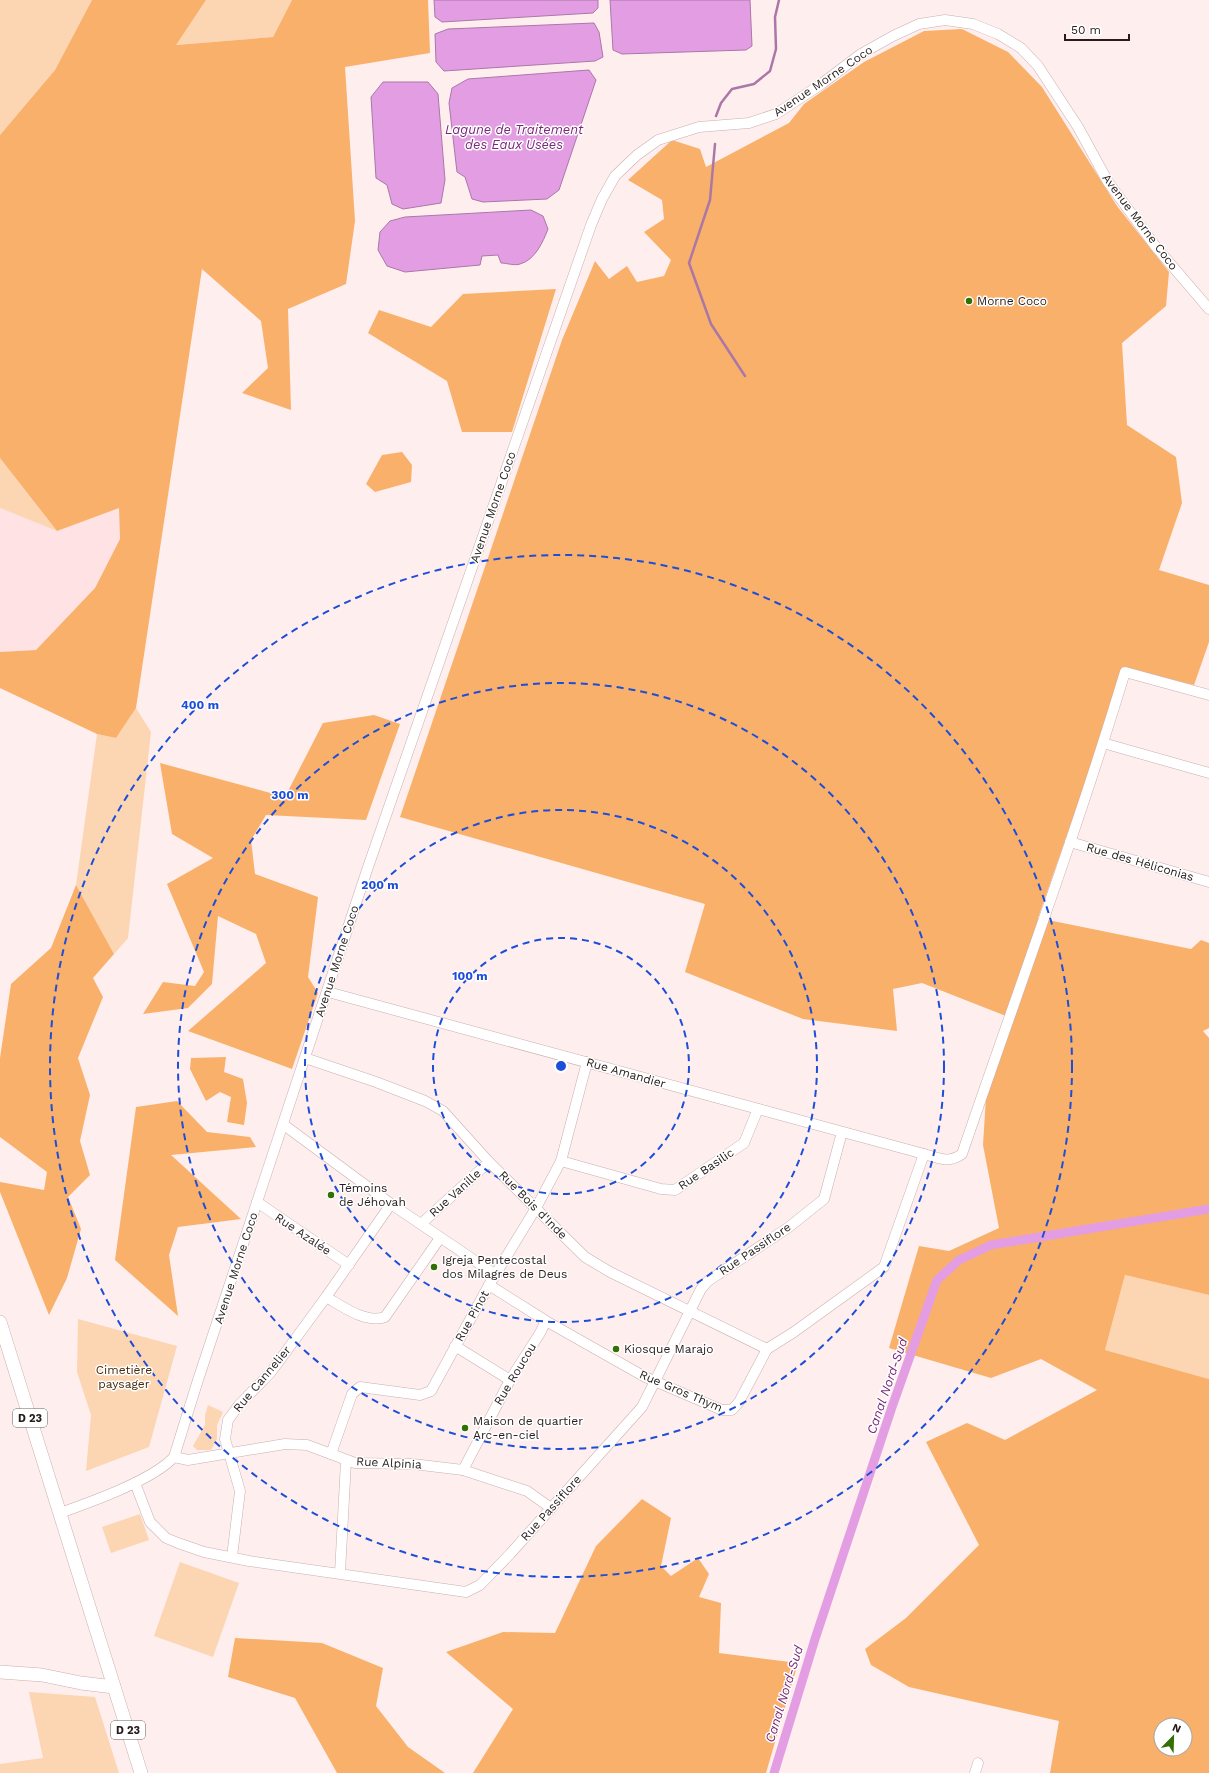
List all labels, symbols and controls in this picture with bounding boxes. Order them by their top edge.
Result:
scale bar [1065,16,1129,42]
text: 50 m [1071,23,1101,37]
street label: Avenue Morne Coco [771,43,875,119]
water label: Lagune de Traitement des Eaux Usées [445,122,584,152]
street label: Avenue Morne Coco [1099,171,1181,273]
place label: Morne Coco [977,294,1047,308]
marker: Morne Coco [964,296,974,306]
street label: Avenue Morne Coco [467,450,519,564]
text: 400 m [181,698,219,712]
text: 300 m [271,788,309,802]
street label: Rue des Héliconias [1085,840,1195,884]
text: 200 m [361,878,399,892]
street label: Avenue Morne Coco [312,903,362,1019]
text: 100 m [452,969,488,983]
street label: Rue Amandier [585,1055,667,1091]
centre of rings [554,1059,568,1073]
street label: Rue Basilic [676,1145,737,1193]
street label: Rue Vanille [426,1166,484,1220]
street label: Rue Bois d'Inde [496,1168,570,1242]
place label: Témoins de Jéhovah [339,1181,406,1209]
marker: Témoins de Jéhovah [326,1190,336,1200]
street label: Avenue Morne Coco [211,1210,261,1326]
street label: Rue Azalée [272,1210,334,1258]
street label: Rue Passiflore [716,1220,794,1278]
place label: Igreja Pentecostal dos Milagres de Deus [442,1253,567,1281]
marker: Igreja Pentecostal dos Milagres de Deus [429,1262,439,1272]
street label: Rue Pinot [452,1288,492,1344]
water label: Canal Nord-Sud [864,1335,911,1436]
street label: Rue Roucou [491,1340,539,1408]
place label: Kiosque Marajo [624,1342,713,1356]
street label: Rue Cannelier [230,1343,294,1415]
marker: Kiosque Marajo [611,1344,621,1354]
park label: Cimetière paysager [96,1363,152,1391]
street label: Rue Gros Thym [637,1367,725,1415]
road number: D 23 [13,1409,47,1427]
place label: Maison de quartier Arc-en-ciel [473,1414,583,1442]
marker: Maison de quartier Arc-en-ciel [460,1423,470,1433]
street label: Rue Alpinia [356,1454,422,1472]
street label: Rue Passiflore [518,1472,584,1544]
water label: Canal Nord-Sud [762,1643,806,1744]
north arrow [1153,1717,1193,1757]
road number: D 23 [111,1721,145,1739]
text: N [1170,1721,1183,1736]

